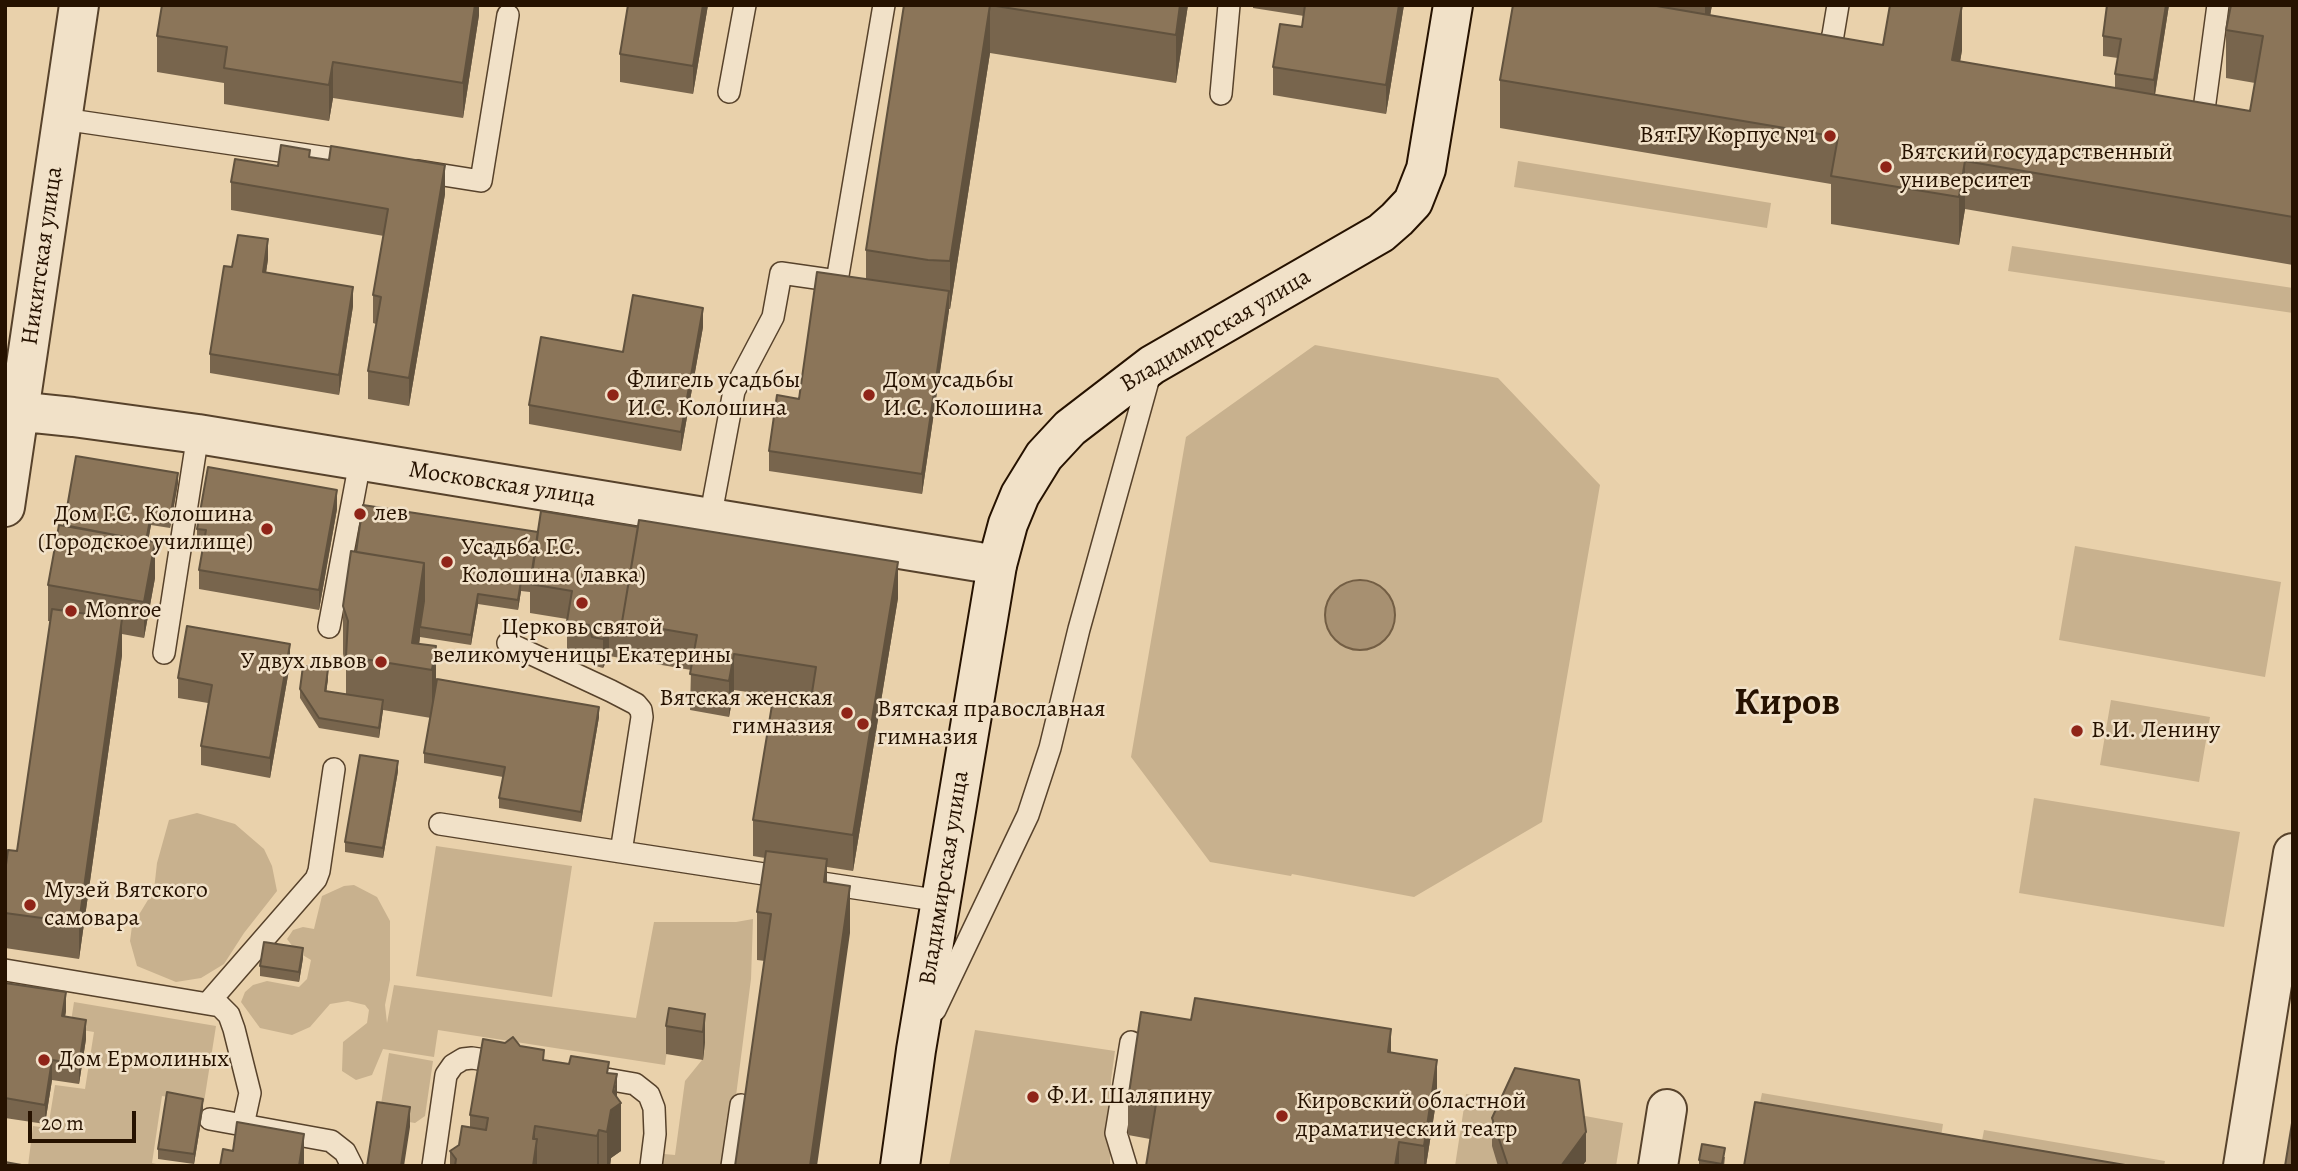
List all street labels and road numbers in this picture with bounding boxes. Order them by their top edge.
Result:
street label: Никитская улица [16,165,70,347]
street label: Владимирская улица [1116,263,1316,399]
street label: Московская улица [406,456,598,514]
street label: Владимирская улица [914,769,976,987]

